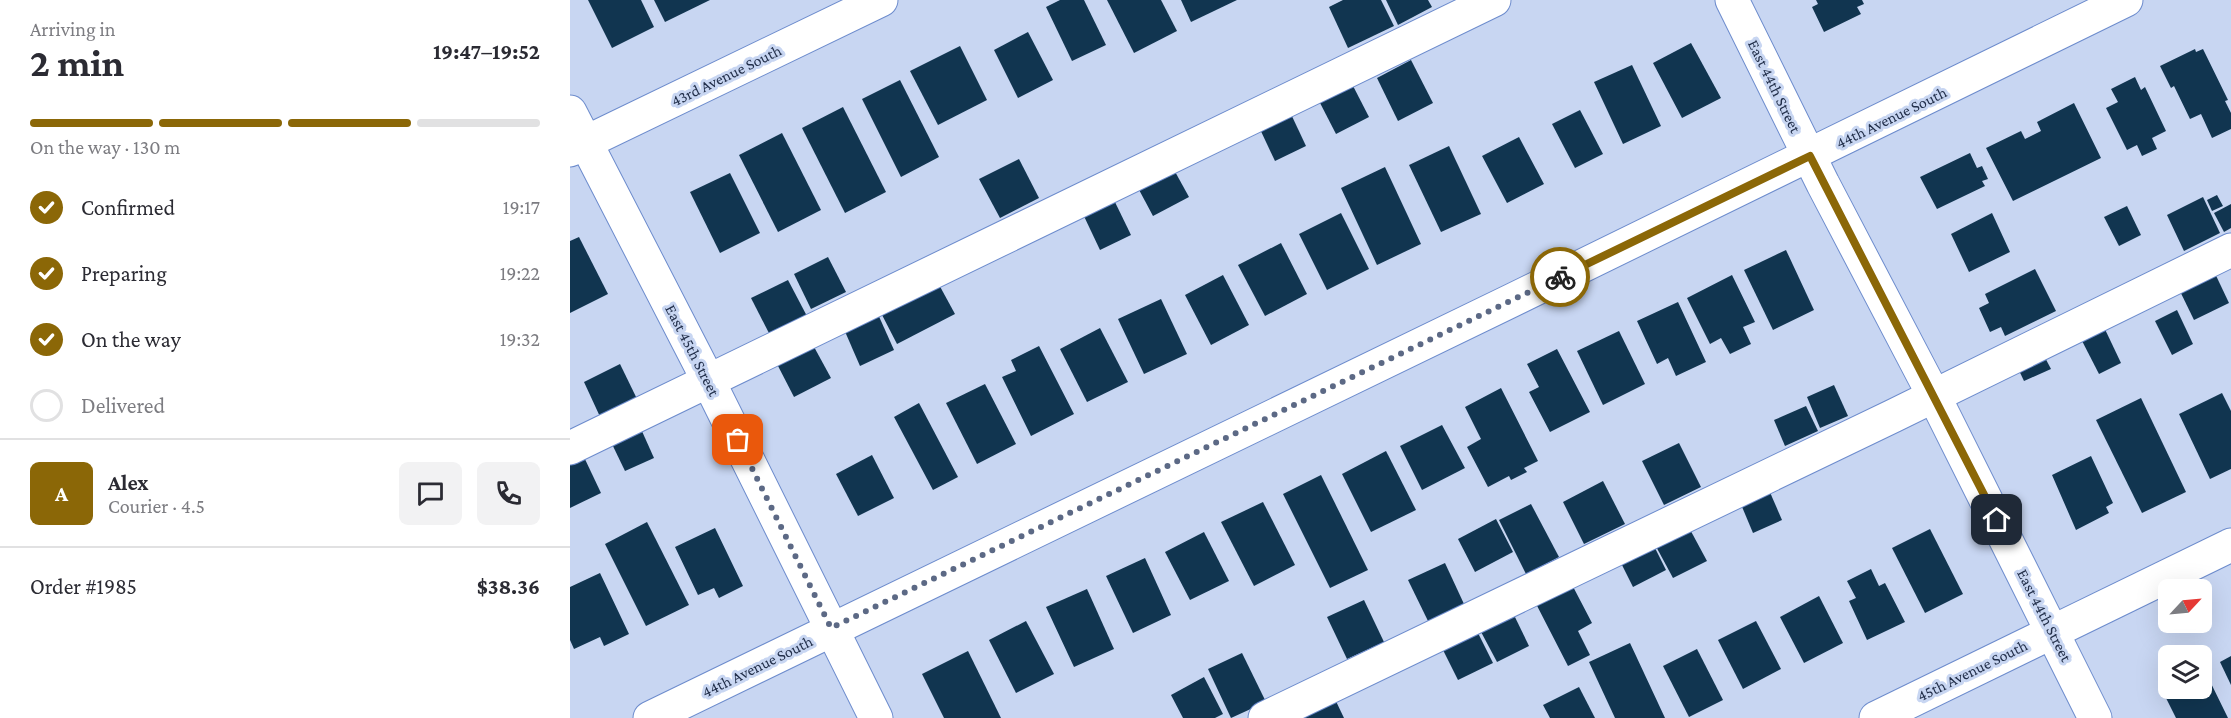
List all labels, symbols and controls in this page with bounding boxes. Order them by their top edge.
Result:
text: Arriving in [30,18,115,40]
street label: East 44th Street [1745,37,1805,136]
text: 19:47–19:52 [433,39,540,64]
text: 2 min [30,41,124,84]
street label: 43rd Avenue South [668,41,784,109]
street label: 44th Avenue South [1833,83,1950,152]
text: On the way · 130 m [30,136,180,158]
icon: check [30,191,63,224]
text: Confirmed [81,195,175,220]
text: 19:17 [503,196,540,218]
courier [1530,247,1590,307]
icon: check [30,257,63,290]
text: Preparing [81,261,167,286]
icon: bike [1544,261,1577,294]
text: 19:22 [500,262,540,284]
street label: East 45th Street [662,302,723,400]
icon: check [30,323,63,356]
text: On the way [81,327,181,352]
text: 19:32 [500,328,540,350]
text: Delivered [81,393,165,418]
pin [712,414,763,465]
icon: bag [721,423,754,456]
button: chat [399,462,462,525]
button: phone [477,462,540,525]
text: Alex [108,470,149,495]
text: A [55,481,68,506]
pin [1971,494,2022,545]
text: Courier · 4.5 [108,495,205,517]
icon: home [1980,503,2013,536]
street label: East 44th Street [2014,566,2075,665]
text: Order #1985 [30,574,137,599]
text: $38.36 [477,574,540,599]
north arrow [2158,579,2212,633]
map controls [2158,579,2212,699]
street label: 44th Avenue South [699,632,816,701]
street label: 45th Avenue South [1914,636,2030,704]
button: layers [2158,645,2212,699]

